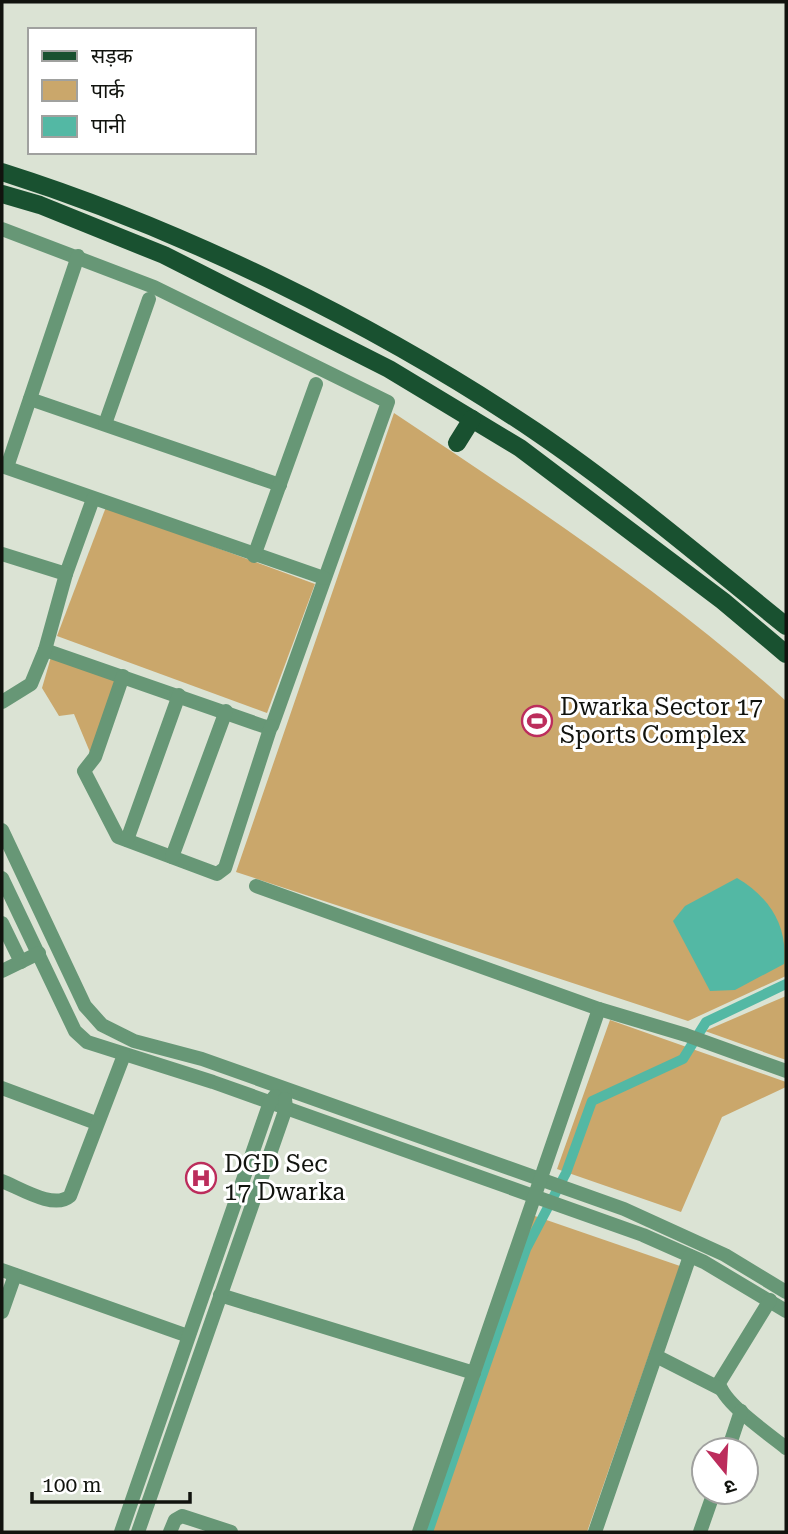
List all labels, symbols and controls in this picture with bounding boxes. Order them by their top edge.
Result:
legend [28,28,256,154]
text: सड़क [91,44,133,68]
text: पार्क [91,79,125,103]
text: पानी [91,114,126,138]
place label: Dwarka Sector 17 Sports Complex [560,693,763,749]
sports icon: Dwarka Sector 17 Sports Complex [520,704,554,738]
place label: DGD Sec 17 Dwarka [224,1150,345,1206]
hospital icon: DGD Sec 17 Dwarka [184,1161,218,1195]
north arrow [690,1436,760,1506]
scale bar [32,1460,189,1504]
text: 100 m [42,1473,102,1497]
text: उ [720,1474,739,1500]

